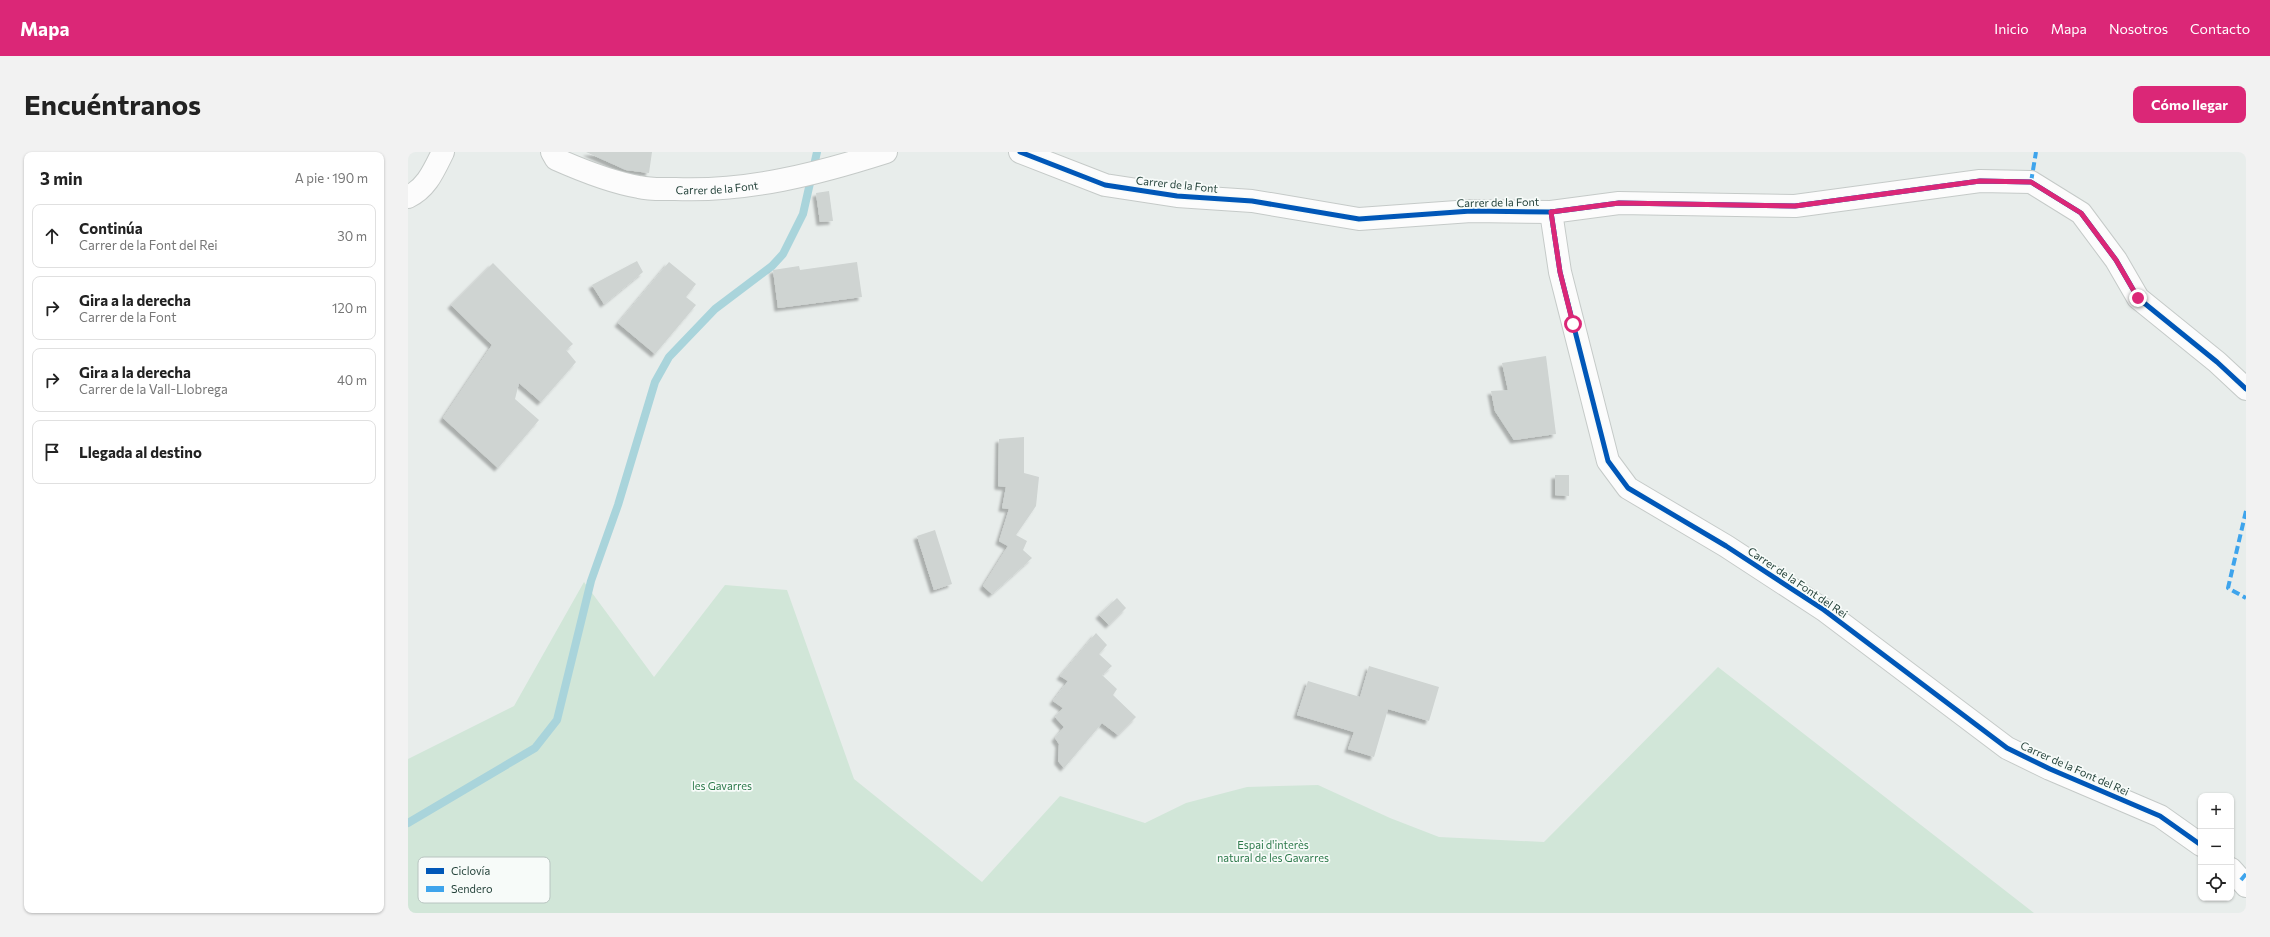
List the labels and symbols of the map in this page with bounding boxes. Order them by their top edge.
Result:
street label: Carrer de la Font [1135,173,1219,195]
street label: Carrer de la Font [675,178,759,196]
street label: Carrer de la Font [1457,195,1540,209]
route end [2129,289,2147,307]
route start [1564,315,1582,333]
street label: Carrer de la Font del Rei [1746,544,1850,620]
street label: Carrer de la Font del Rei [2019,738,2131,798]
park label: les Gavarres [692,779,752,792]
park label: Espai d'interès natural de les Gavarres [1217,838,1329,864]
legend [418,857,550,903]
text: Ciclovía [451,864,490,877]
text: Sendero [451,882,493,895]

